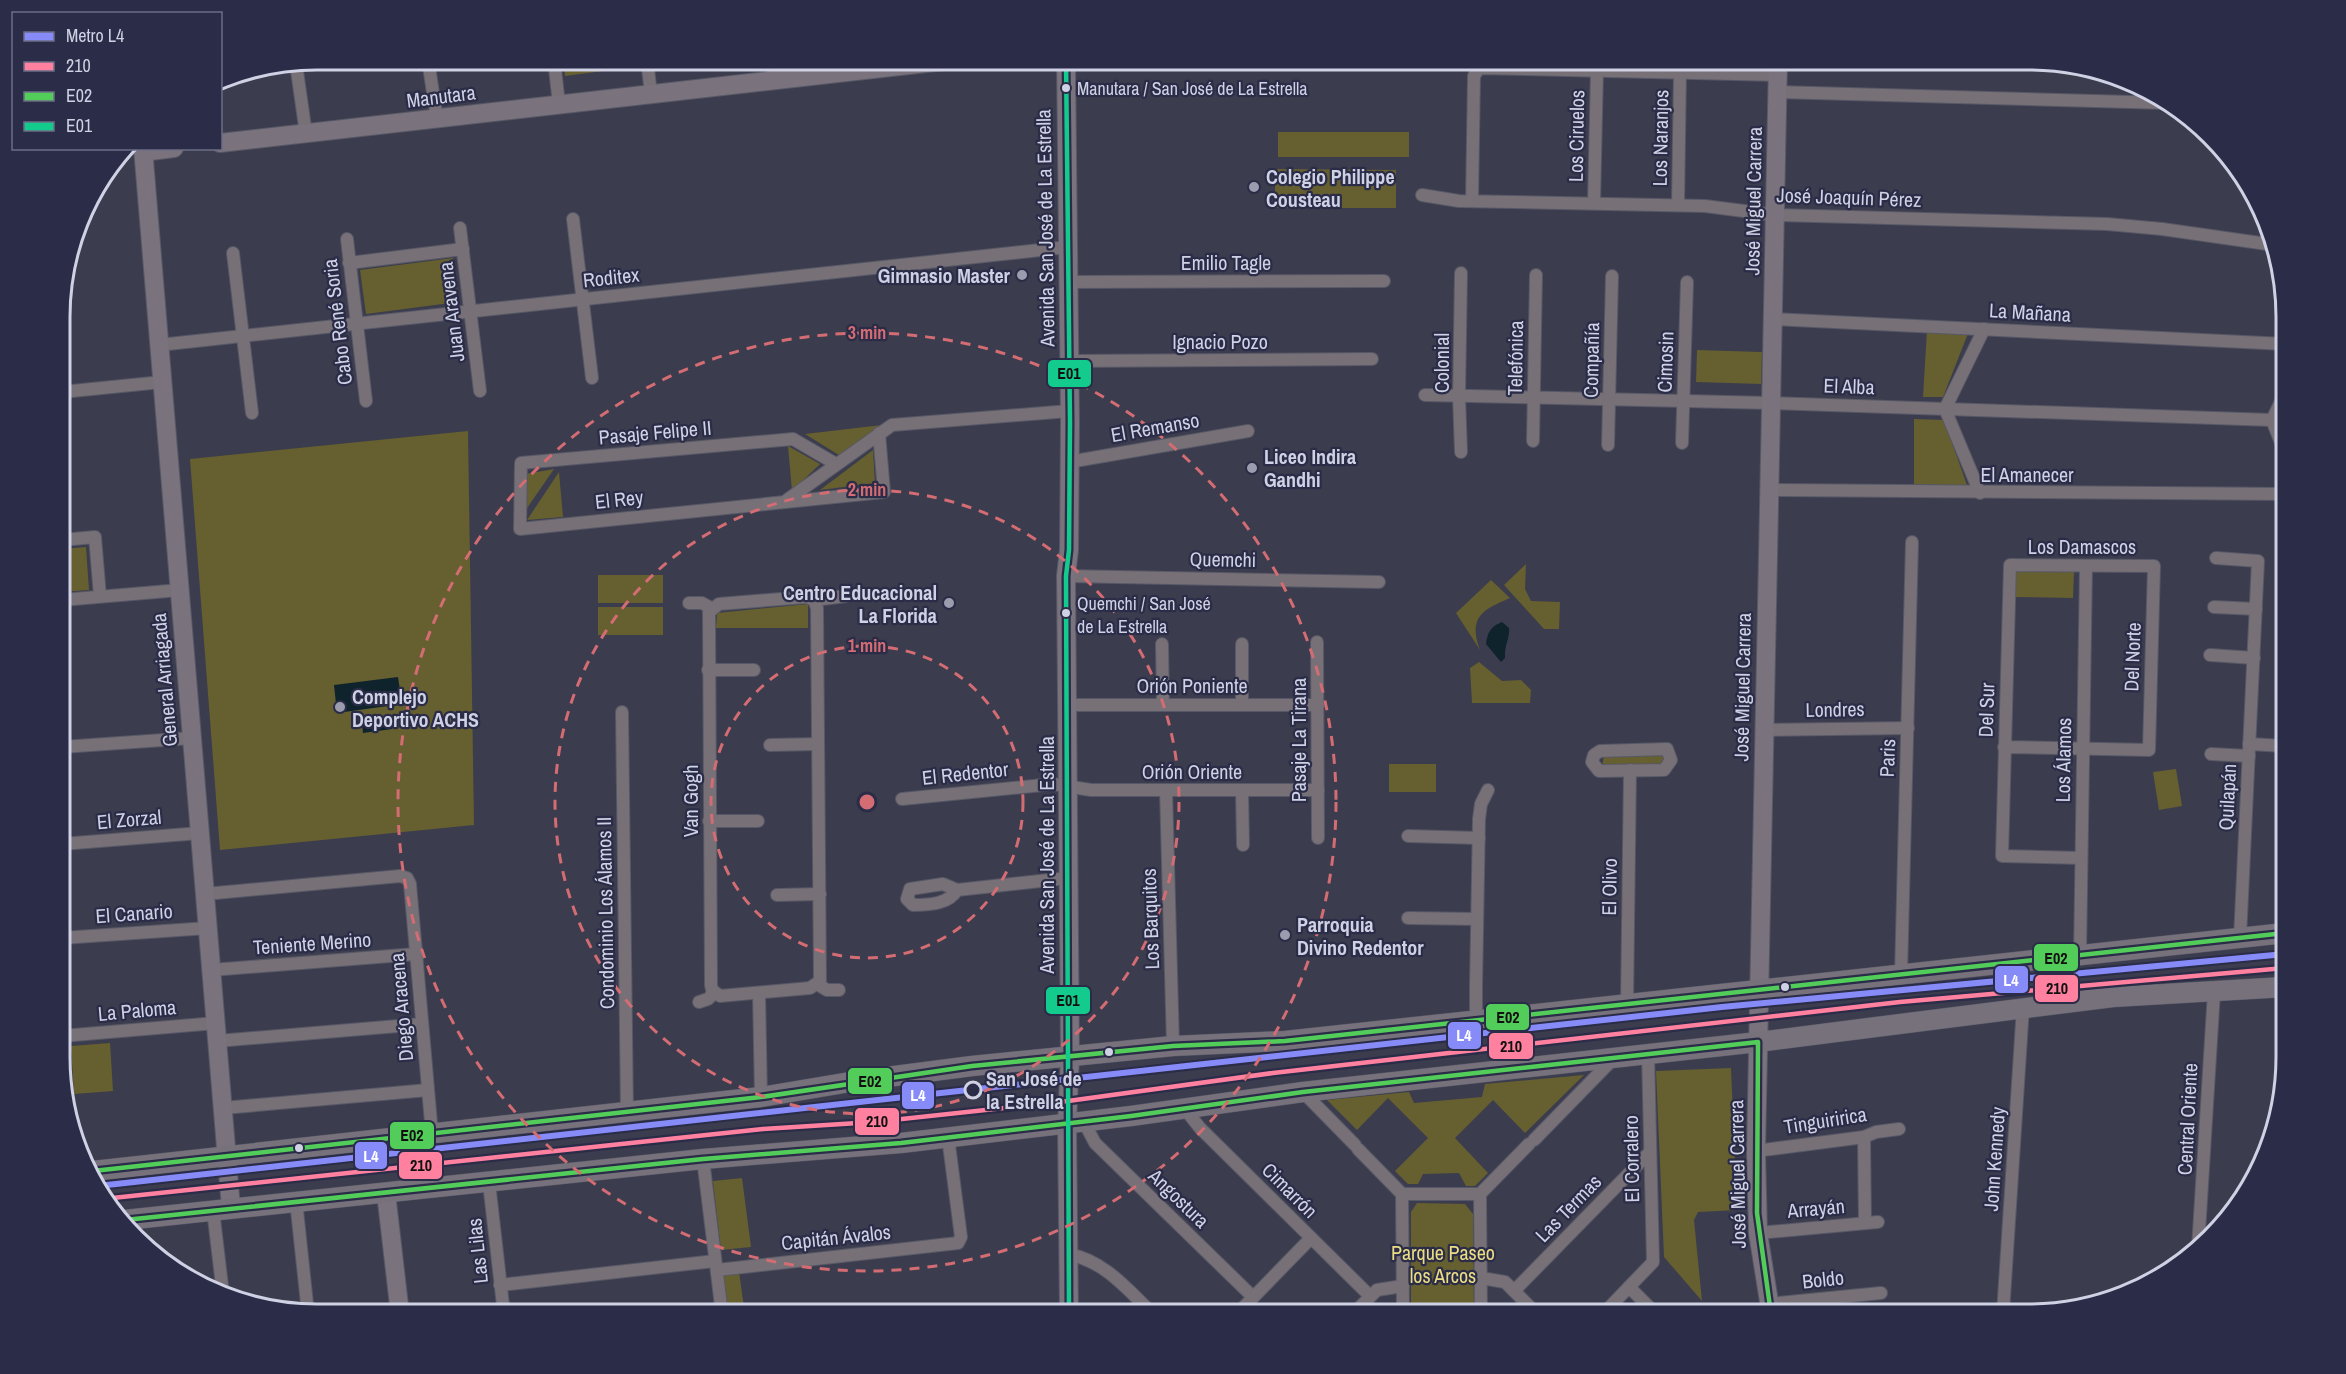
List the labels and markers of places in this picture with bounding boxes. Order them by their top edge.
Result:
place label: Manutara / San José de La Estrella [1077,76,1308,101]
marker: Manutara / San José de La Estrella [1060,82,1072,94]
place label: Colegio Philippe Cousteau [1266,163,1395,213]
marker: Colegio Philippe Cousteau [1247,180,1261,194]
place label: Gimnasio Master [878,262,1011,289]
marker: Gimnasio Master [1015,268,1029,282]
place label: Liceo Indira Gandhi [1264,443,1356,493]
marker: Liceo Indira Gandhi [1245,461,1259,475]
place label: Centro Educacional La Florida [783,579,937,629]
place label: Quemchi / San José de La Estrella [1077,591,1211,639]
marker: Centro Educacional La Florida [942,596,956,610]
marker: Quemchi / San José de La Estrella [1060,607,1072,619]
place label: Complejo Deportivo ACHS [352,683,479,733]
marker: Complejo Deportivo ACHS [333,700,347,714]
centre of rings [857,792,877,812]
place label: Parroquia Divino Redentor [1297,911,1424,961]
marker: Parroquia Divino Redentor [1278,928,1292,942]
unlabelled marker [1779,981,1791,993]
unlabelled marker [1103,1046,1115,1058]
place label: San José de la Estrella [986,1065,1082,1115]
marker: San José de la Estrella [964,1081,982,1099]
unlabelled marker [293,1142,305,1154]

